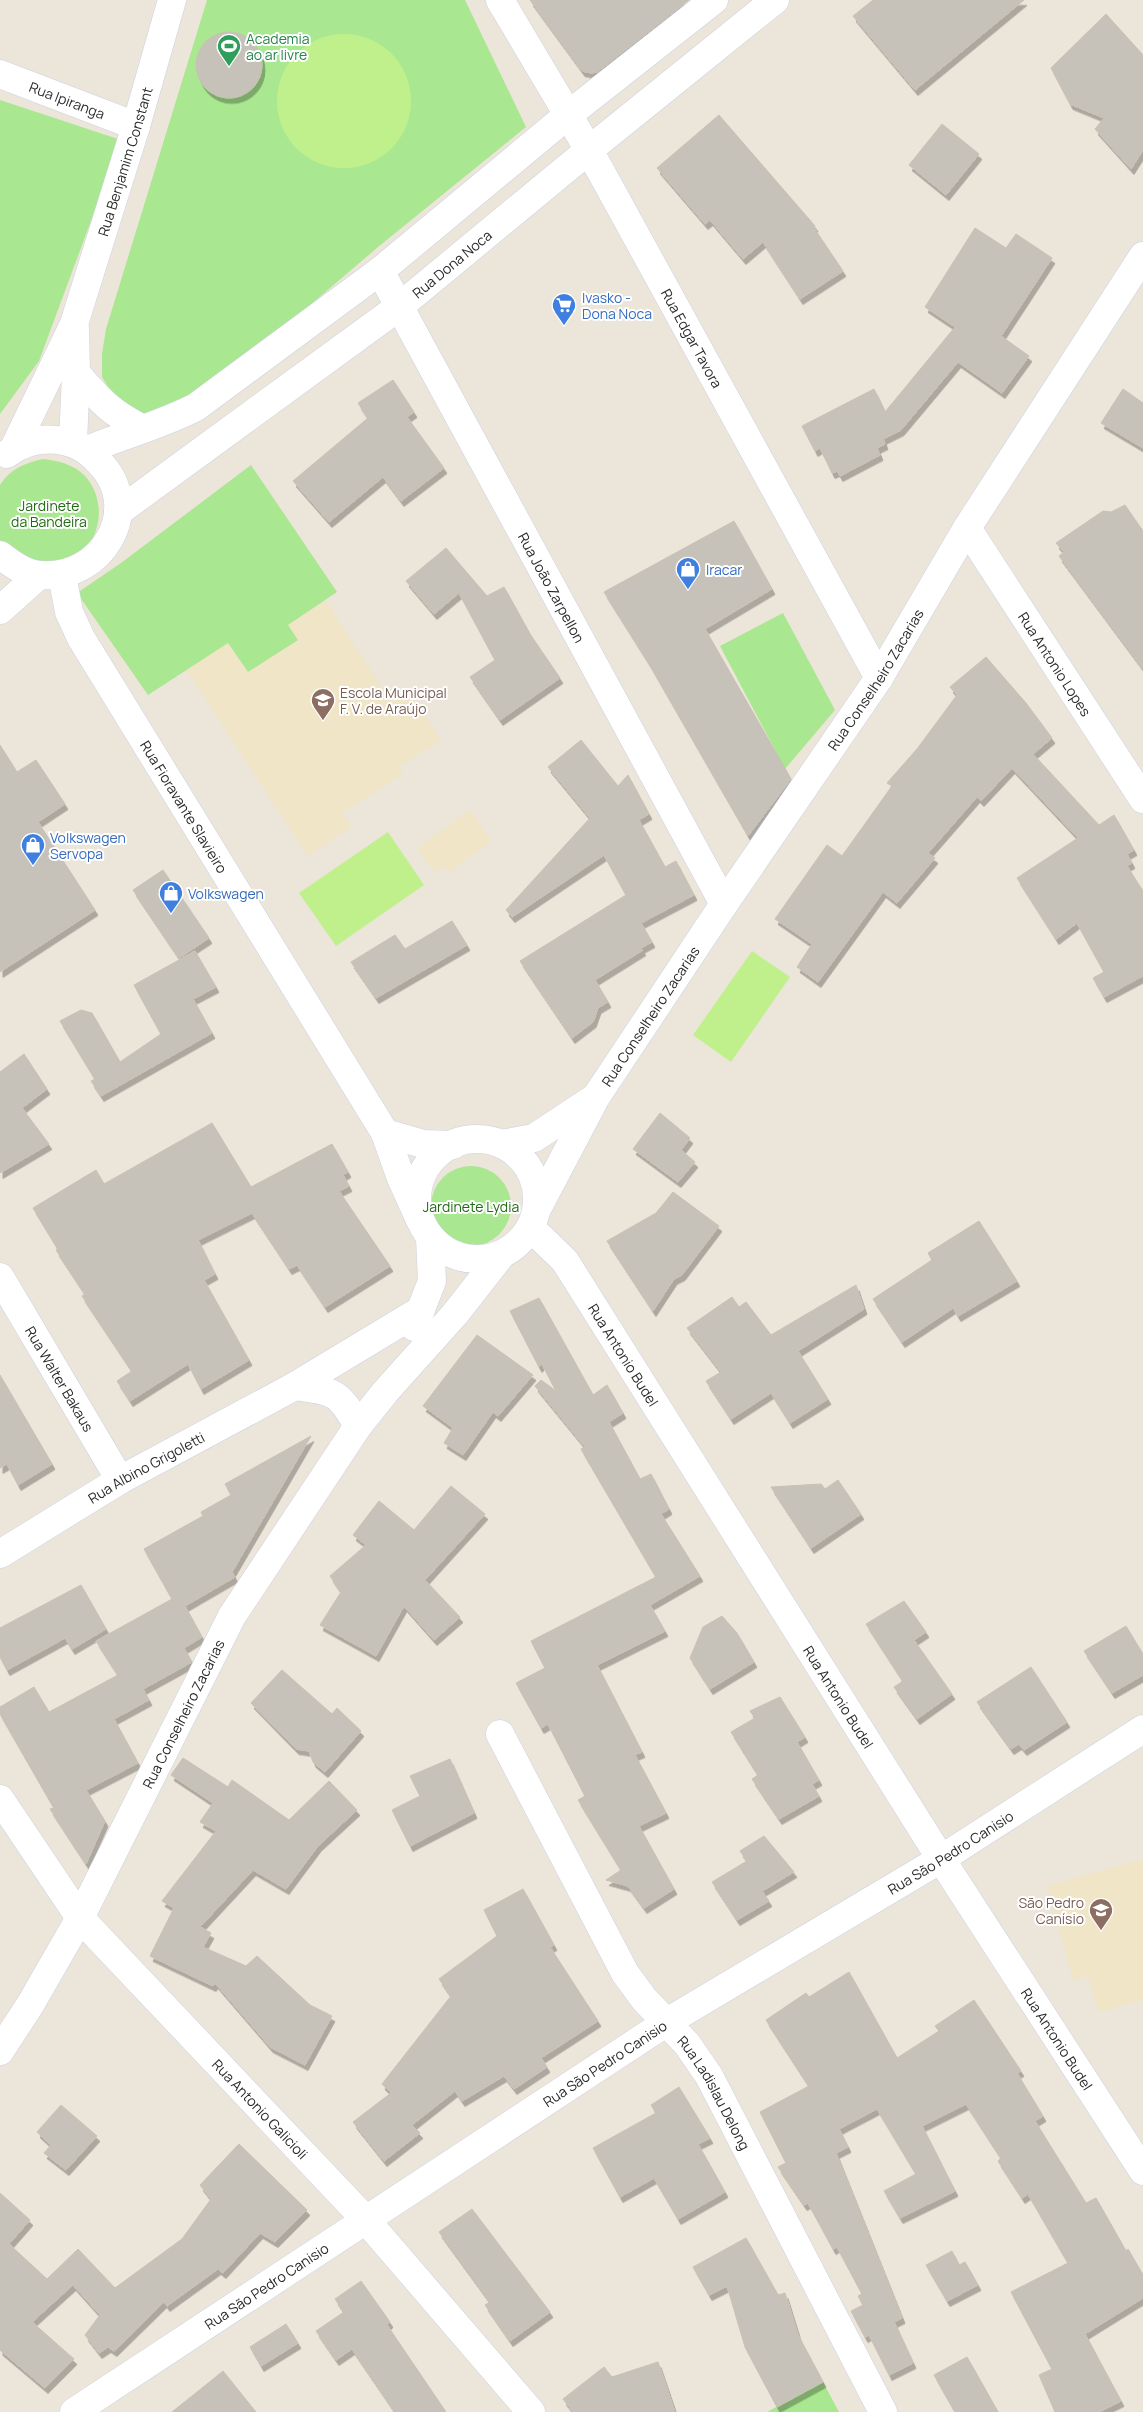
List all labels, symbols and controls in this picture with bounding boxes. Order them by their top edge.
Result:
place label: Academia ao ar livre [246,29,310,64]
sports icon: Academia ao ar livre [216,33,242,67]
street label: Rua Ipiranga [27,77,108,123]
street label: Rua Benjamim Constant [93,84,156,238]
street label: Rua Dona Noca [408,225,495,302]
street label: Rua Edgar Tavora [657,285,727,391]
place label: Ivasko - Dona Noca [582,288,652,323]
supermarket icon: Ivasko - Dona Noca [551,292,577,326]
park label: Jardinete da Bandeira [11,496,87,531]
street label: Rua João Zarpellon [514,529,589,646]
shop icon: Iracar [675,556,701,590]
place label: Iracar [706,560,742,579]
street label: Rua Conselheiro Zacarias [823,605,927,754]
street label: Rua Antonio Lopes [1014,608,1096,720]
place label: Escola Municipal F. V. de Araújo [340,683,447,718]
school or university icon: Escola Municipal F. V. de Araújo [310,687,336,721]
street label: Rua Fioravante Slavieiro [137,737,232,876]
place label: Volkswagen Servopa [50,828,126,863]
shop icon: Volkswagen Servopa [20,832,46,866]
shop icon: Volkswagen [158,880,184,914]
place label: Volkswagen [188,884,264,903]
street label: Rua Conselheiro Zacarias [596,942,703,1090]
park label: Jardinete Lydia [423,1197,519,1216]
street label: Rua Antonio Budel [584,1300,663,1410]
street label: Rua Walter Bakaus [21,1322,99,1435]
street label: Rua Albino Grigoletti [84,1427,208,1507]
street label: Rua Conselheiro Zacarias [137,1636,228,1791]
street label: Rua Antonio Budel [799,1642,878,1752]
street label: Rua São Pedro Canisio [884,1806,1017,1898]
place label: São Pedro Canísio [1018,1893,1084,1928]
school or university icon: São Pedro Canísio [1088,1897,1114,1931]
street label: Rua Antonio Budel [1017,1984,1097,2094]
street label: Rua São Pedro Canisio [539,2015,670,2111]
street label: Rua Ladislau Delong [674,2031,755,2153]
street label: Rua Antonio Galicioli [209,2055,313,2163]
street label: Rua São Pedro Canisio [201,2238,332,2333]

